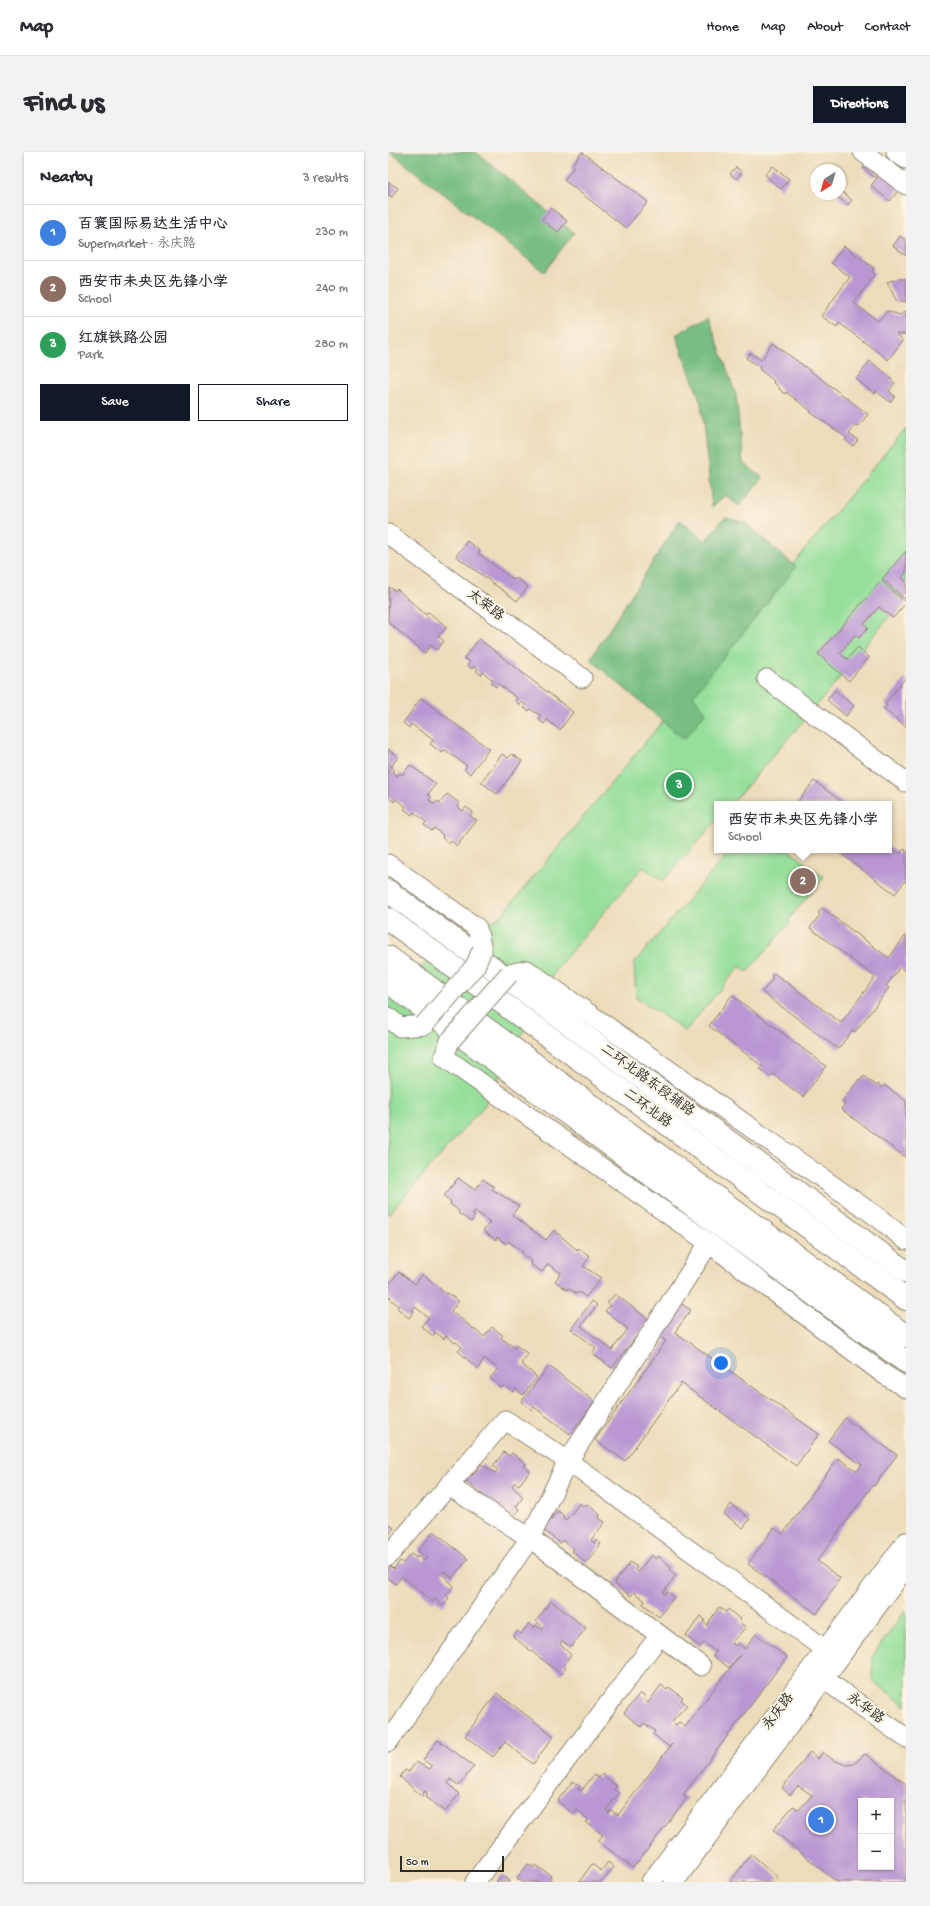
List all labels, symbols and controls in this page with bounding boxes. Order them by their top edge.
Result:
text: Map [20,16,53,39]
text: Home [707,19,739,36]
text: Map [761,19,785,36]
text: About [807,19,843,36]
text: Contact [865,19,910,36]
button: Directions [813,86,906,123]
text: Find us [24,88,104,121]
north arrow [810,164,846,200]
text: Nearby [40,168,93,188]
text: 3 results [303,171,348,186]
text: 百寰国际易达生活中心 [78,216,228,234]
text: 1 [50,225,56,240]
text: 230 m [315,225,348,240]
text: Supermarket · 永庆路 [78,237,196,252]
text: 西安市未央区先锋小学 [78,274,228,292]
text: 2 [50,281,56,296]
text: 240 m [316,281,348,296]
text: School [78,292,112,307]
text: 红旗铁路公园 [78,330,168,348]
text: 3 [50,337,56,352]
text: 280 m [315,337,348,352]
text: Park [78,348,103,363]
button: Save [40,384,190,421]
button: Share [198,384,348,421]
street label: 太荣路 [463,586,507,625]
pin: 3 [666,770,692,800]
popup [714,801,892,853]
text: 西安市未央区先锋小学 [728,812,878,830]
text: School [728,830,762,845]
pin: 2 [790,866,816,896]
street label: 二环北路东段辅路 [597,1041,697,1121]
street label: 二环北路 [619,1086,675,1132]
your location [711,1353,731,1373]
street label: 永华路 [843,1689,888,1728]
street label: 永庆路 [759,1690,798,1734]
map controls [858,1798,894,1870]
button: + [858,1798,894,1834]
pin: 1 [808,1805,834,1835]
button: − [858,1834,894,1870]
scale bar [400,1854,504,1873]
text: 50 m [406,1857,428,1869]

